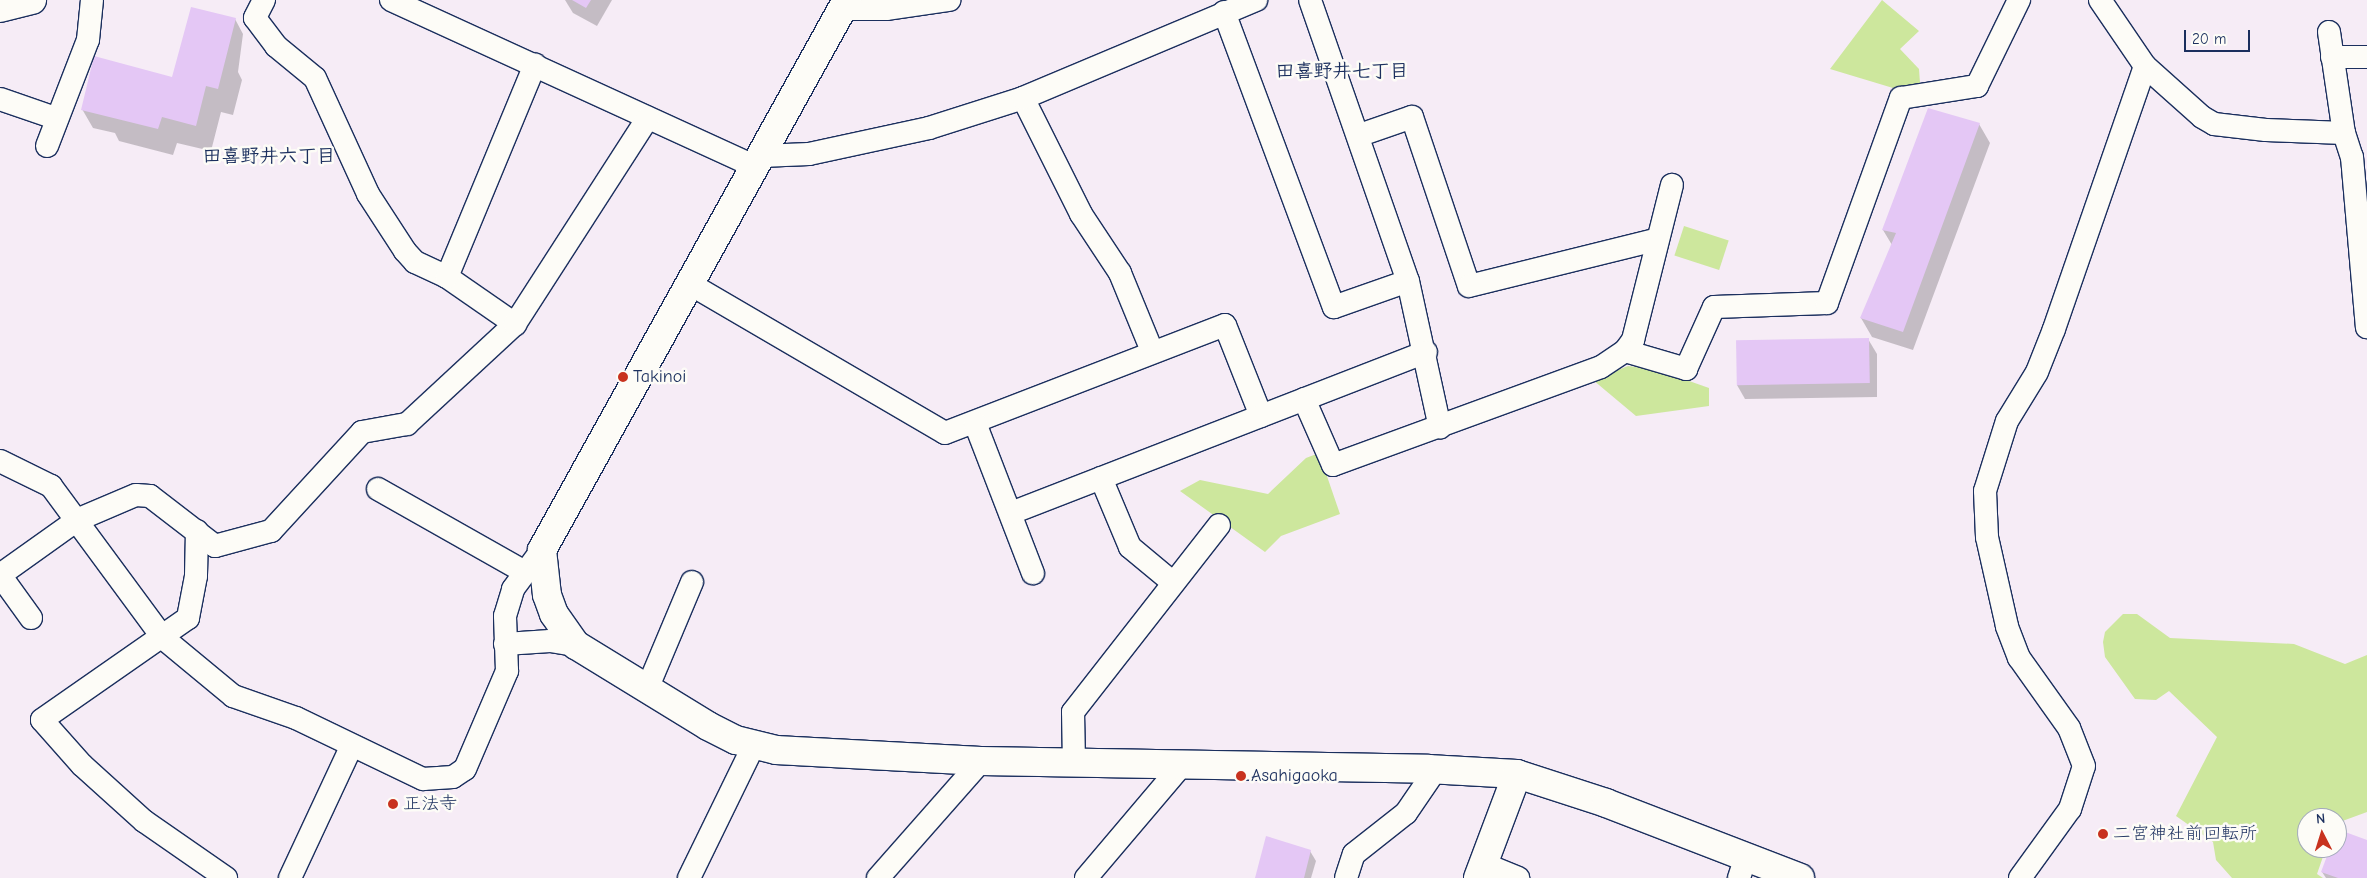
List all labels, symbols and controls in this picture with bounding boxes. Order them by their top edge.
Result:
scale bar [2187,20,2253,52]
text: 20 m [2192,30,2226,48]
district label: 田喜野井七丁目 [1276,61,1408,83]
district label: 田喜野井六丁目 [203,146,335,168]
place label: Takinoi [633,366,686,388]
marker: Takinoi [617,371,629,383]
place label: Asahigaoka [1251,765,1338,787]
marker: Asahigaoka [1235,770,1247,782]
place label: 正法寺 [403,793,457,815]
marker: 正法寺 [387,798,399,810]
north arrow [2297,808,2347,858]
text: N [2315,810,2326,827]
place label: 二宮神社前回転所 [2113,823,2257,845]
marker: 二宮神社前回転所 [2097,828,2109,840]

